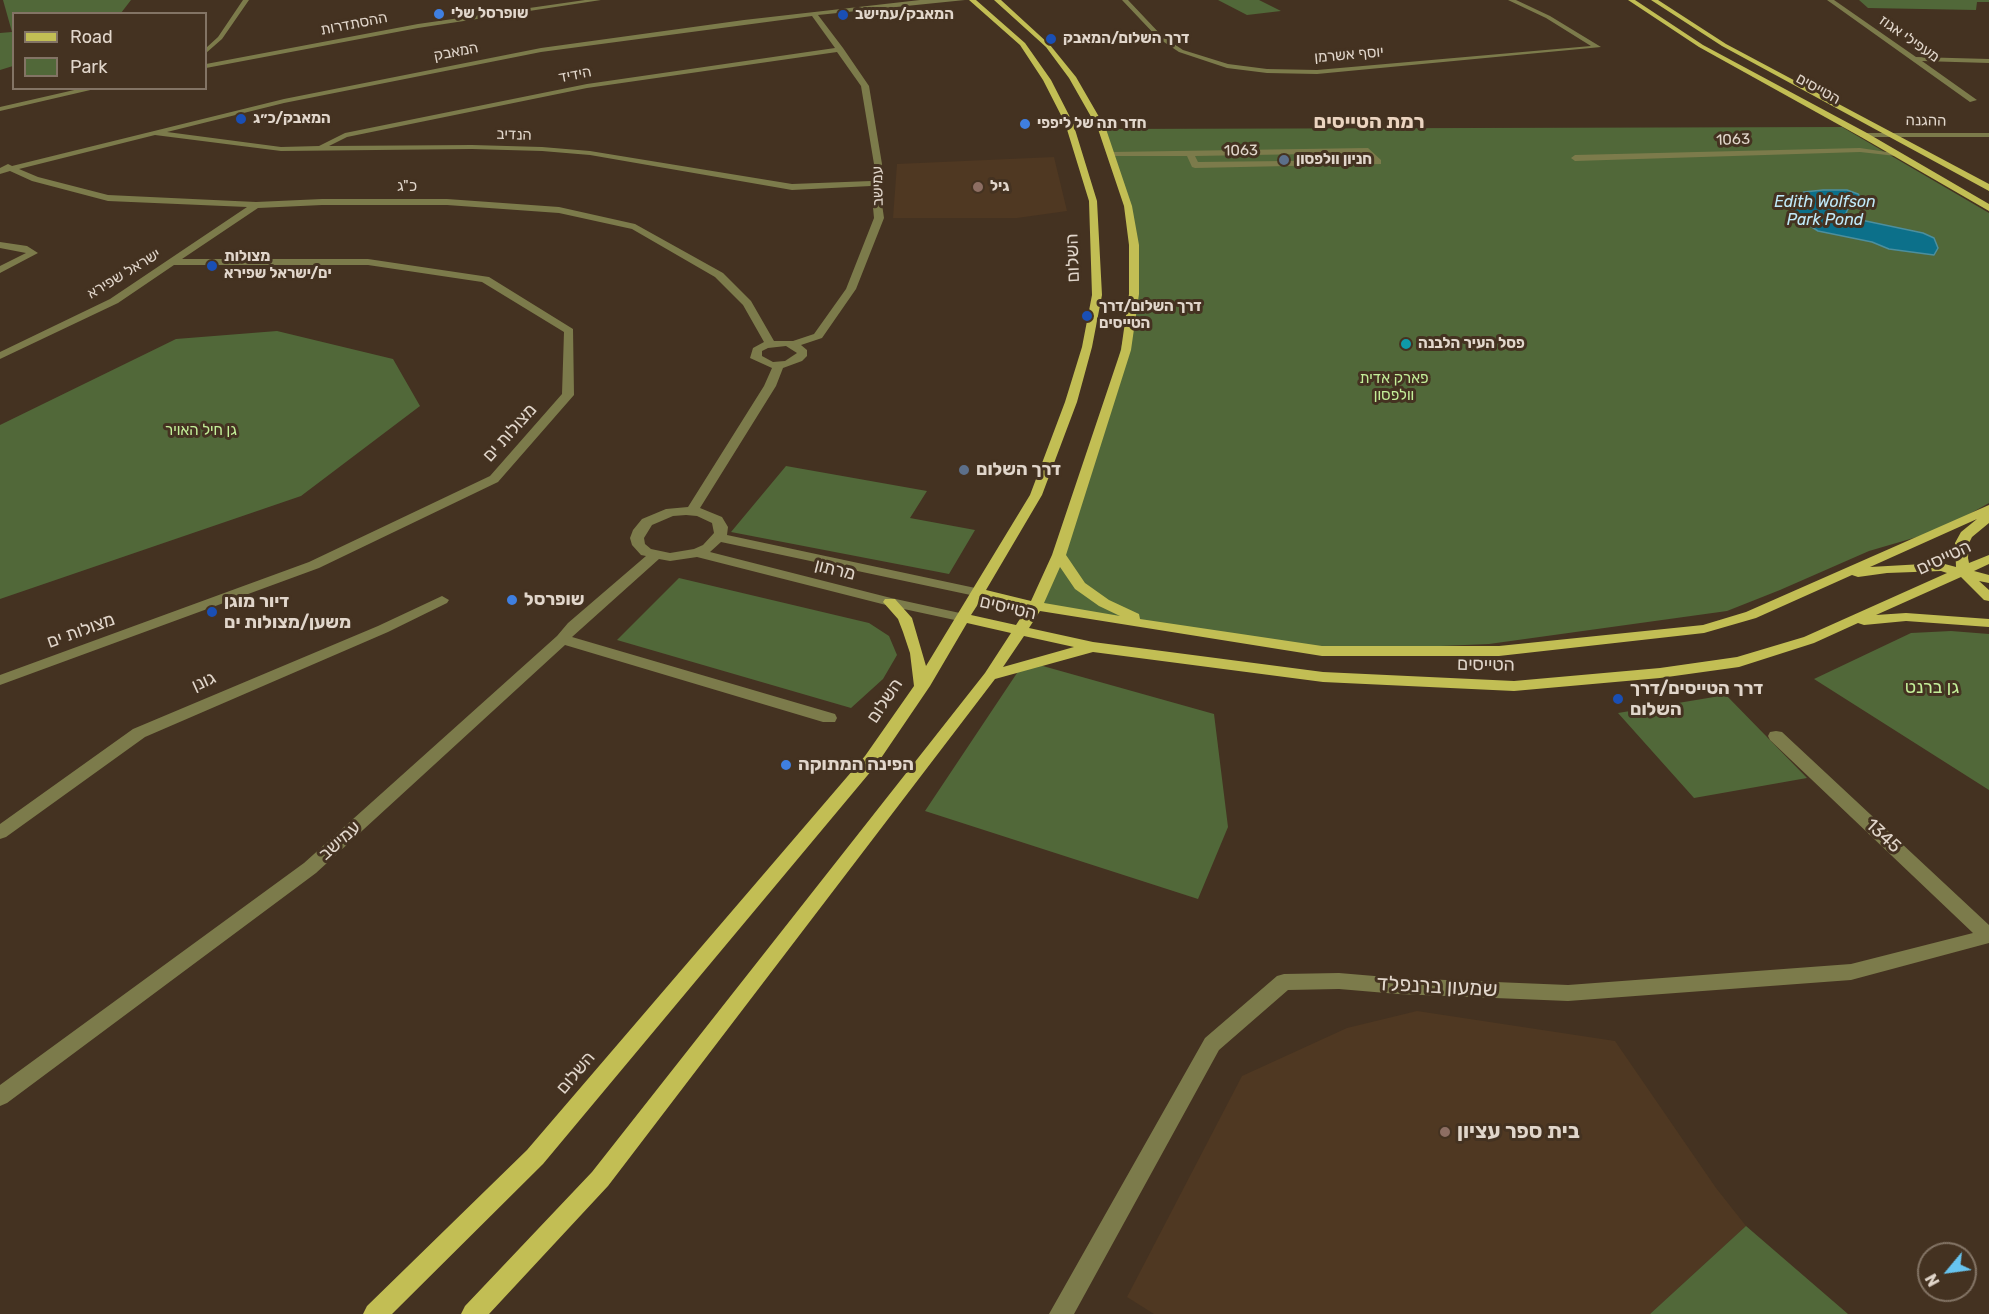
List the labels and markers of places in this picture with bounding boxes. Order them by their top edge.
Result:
place label: שופרסל שלי [451,5,528,23]
place label: המאבק/עמישב [855,6,954,24]
marker: שופרסל שלי [432,7,446,21]
marker: המאבק/עמישב [836,8,850,22]
place label: דרך השלום/המאבק [1063,30,1189,48]
marker: דרך השלום/המאבק [1044,32,1058,46]
place label: המאבק/כ״ג [253,110,331,128]
marker: המאבק/כ״ג [234,112,248,126]
place label: חדר תה של ליפפי [1037,115,1147,133]
marker: חדר תה של ליפפי [1018,117,1032,131]
place label: חניון וולפסון [1296,151,1372,169]
marker: חניון וולפסון [1277,153,1291,167]
place label: גיל [990,178,1009,196]
marker: גיל [971,180,985,194]
place label: מצולות ים/ישראל שפירא [224,248,332,283]
marker: מצולות ים/ישראל שפירא [205,259,219,273]
place label: דרך השלום/דרך הטייסים [1099,298,1202,333]
marker: דרך השלום/דרך הטייסים [1080,309,1094,323]
place label: פסל העיר הלבנה [1418,335,1525,353]
marker: פסל העיר הלבנה [1399,337,1413,351]
place label: דרך השלום [976,459,1061,481]
marker: דרך השלום [957,463,971,477]
place label: שופרסל [524,589,585,611]
place label: דיור מוגן משען/מצולות ים [224,591,351,634]
marker: שופרסל [505,593,519,607]
marker: דיור מוגן משען/מצולות ים [205,605,219,619]
place label: דרך הטייסים/דרך השלום [1630,678,1763,720]
marker: דרך הטייסים/דרך השלום [1611,692,1625,706]
place label: הפינה המתוקה [798,754,914,776]
marker: הפינה המתוקה [779,758,793,772]
place label: בית ספר עציון [1457,1119,1580,1145]
marker: בית ספר עציון [1438,1125,1452,1139]

